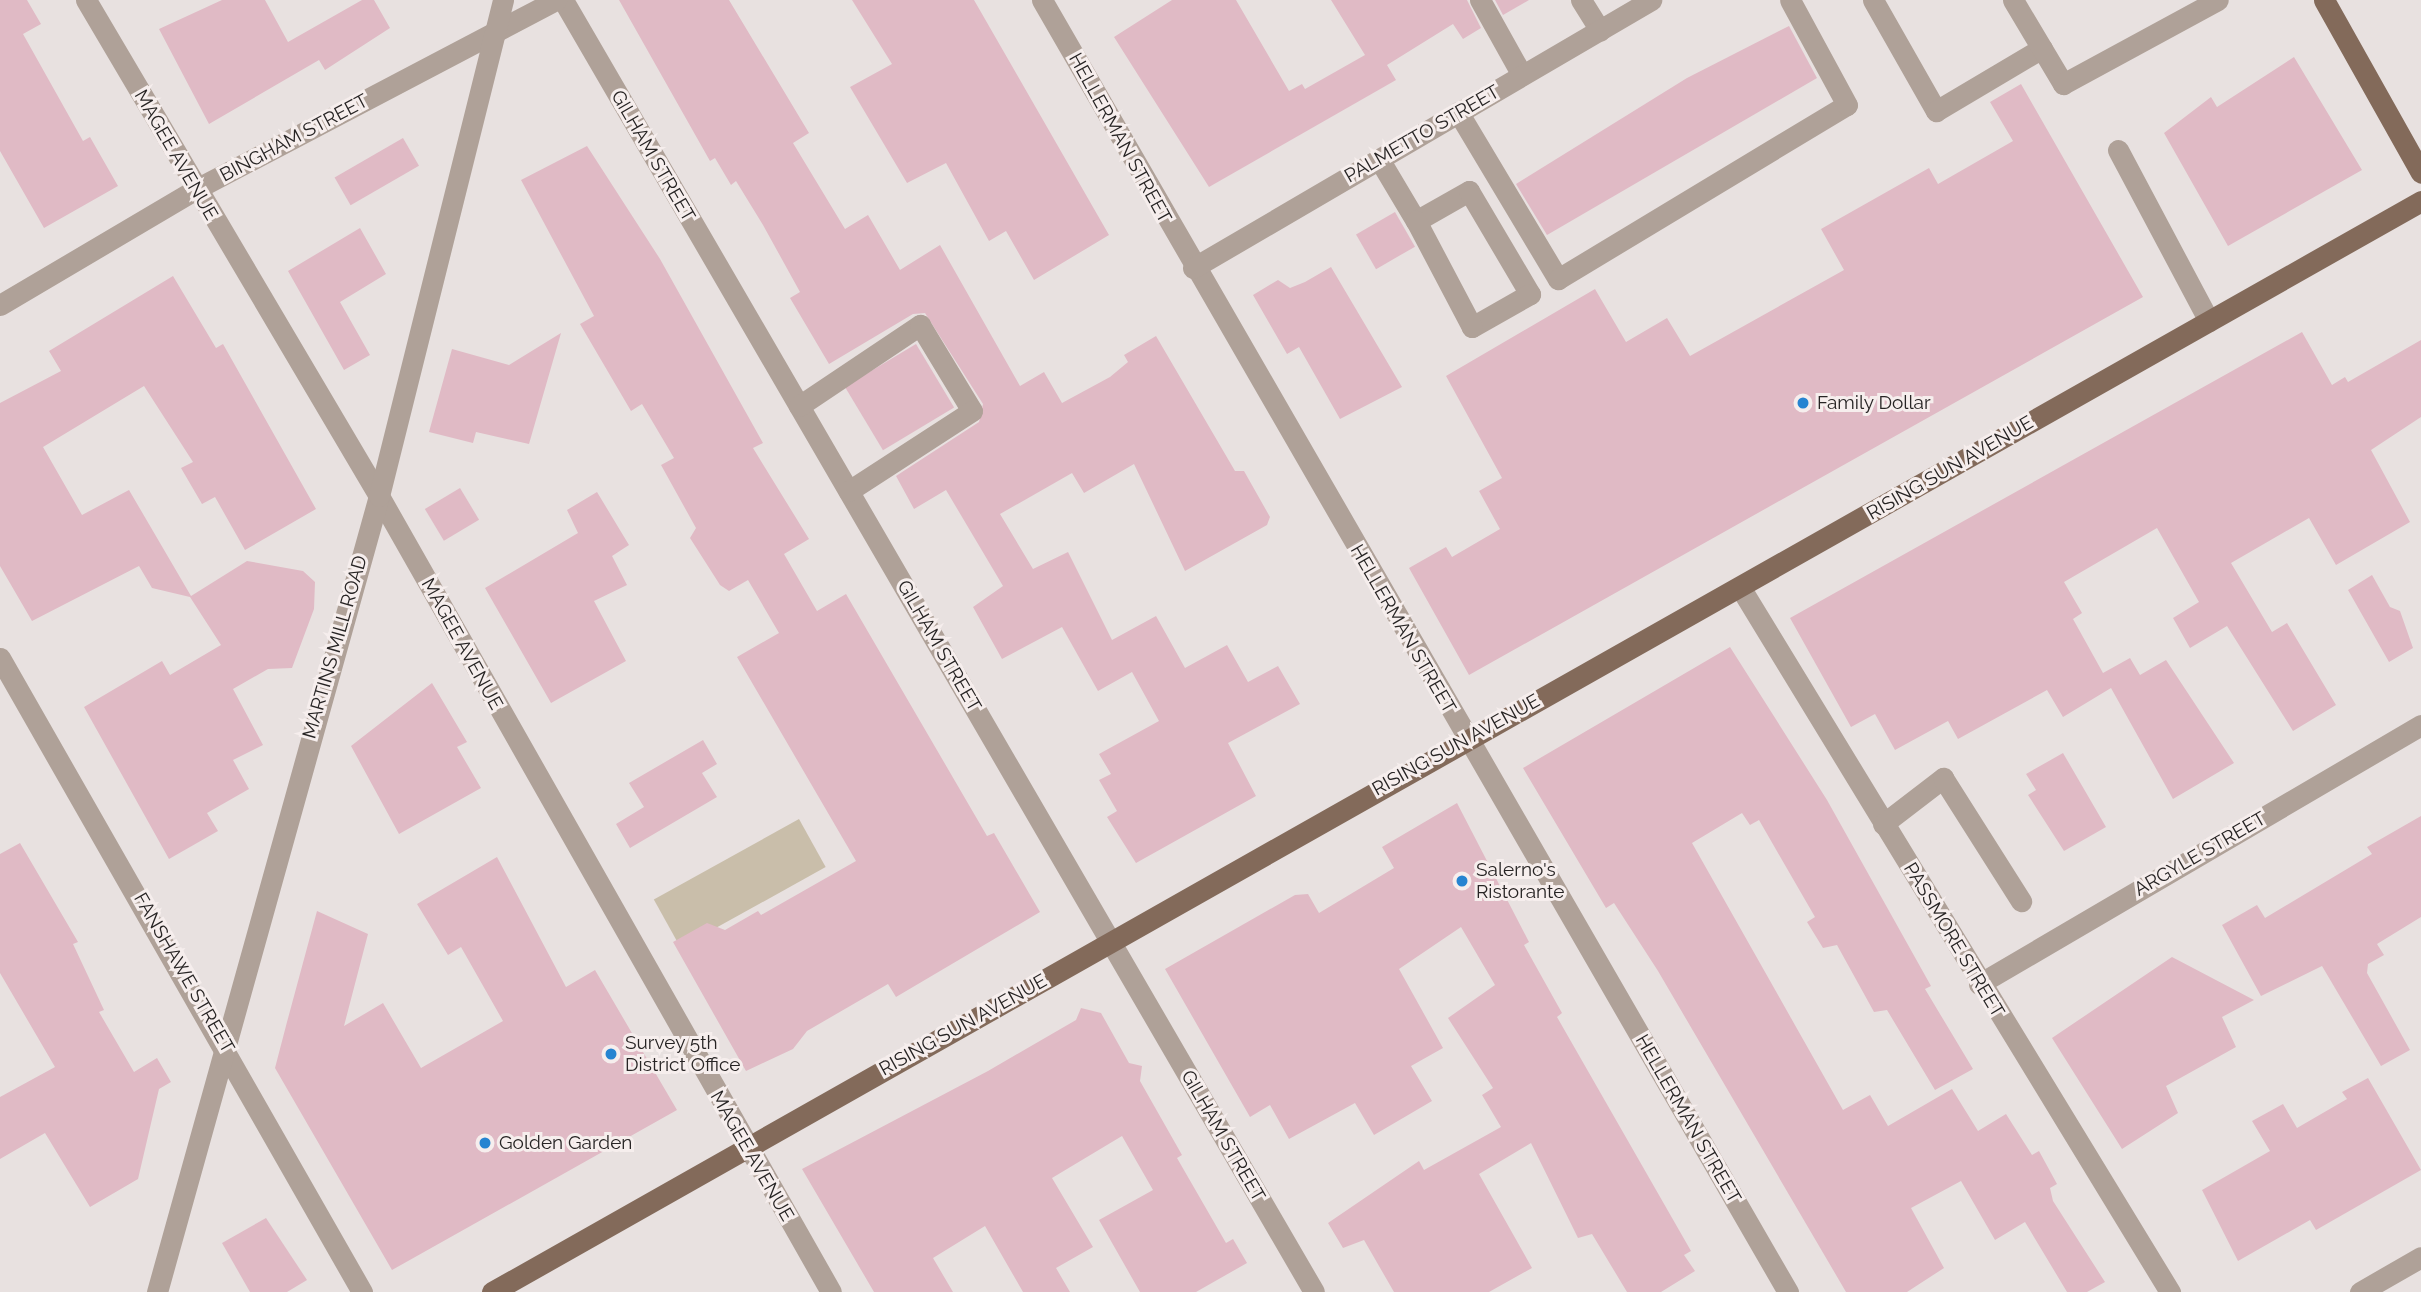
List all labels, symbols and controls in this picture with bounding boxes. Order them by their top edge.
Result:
street label: HELLERMAN STREET [1064,49,1176,227]
street label: PALMETTO STREET [1340,80,1504,188]
street label: MAGEE AVENUE [129,85,223,225]
street label: GILHAM STREET [606,86,700,226]
street label: BINGHAM STREET [216,89,372,187]
place label: Family Dollar [1817,392,1931,414]
marker: Family Dollar [1795,395,1811,411]
street label: RISING SUN AVENUE [1863,411,2037,525]
street label: HELLERMAN STREET [1345,541,1461,717]
street label: MARTINS MILL ROAD [298,552,372,742]
street label: MAGEE AVENUE [416,574,508,714]
street label: GILHAM STREET [892,576,986,716]
street label: RISING SUN AVENUE [1368,689,1544,801]
street label: ARGYLE STREET [2130,807,2270,901]
street label: PASSMORE STREET [1899,858,2009,1022]
place label: Salerno's Ristorante [1476,859,1564,903]
marker: Salerno's Ristorante [1454,873,1470,889]
street label: FANSHAWE STREET [129,889,239,1057]
street label: RISING SUN AVENUE [875,969,1051,1081]
street label: HELLERMAN STREET [1630,1031,1746,1207]
place label: Survey 5th District Office [625,1032,740,1076]
marker: Survey 5th District Office [603,1046,619,1062]
street label: GILHAM STREET [1176,1066,1270,1206]
street label: MAGEE AVENUE [705,1086,799,1226]
place label: Golden Garden [499,1132,632,1154]
marker: Golden Garden [477,1135,493,1151]

